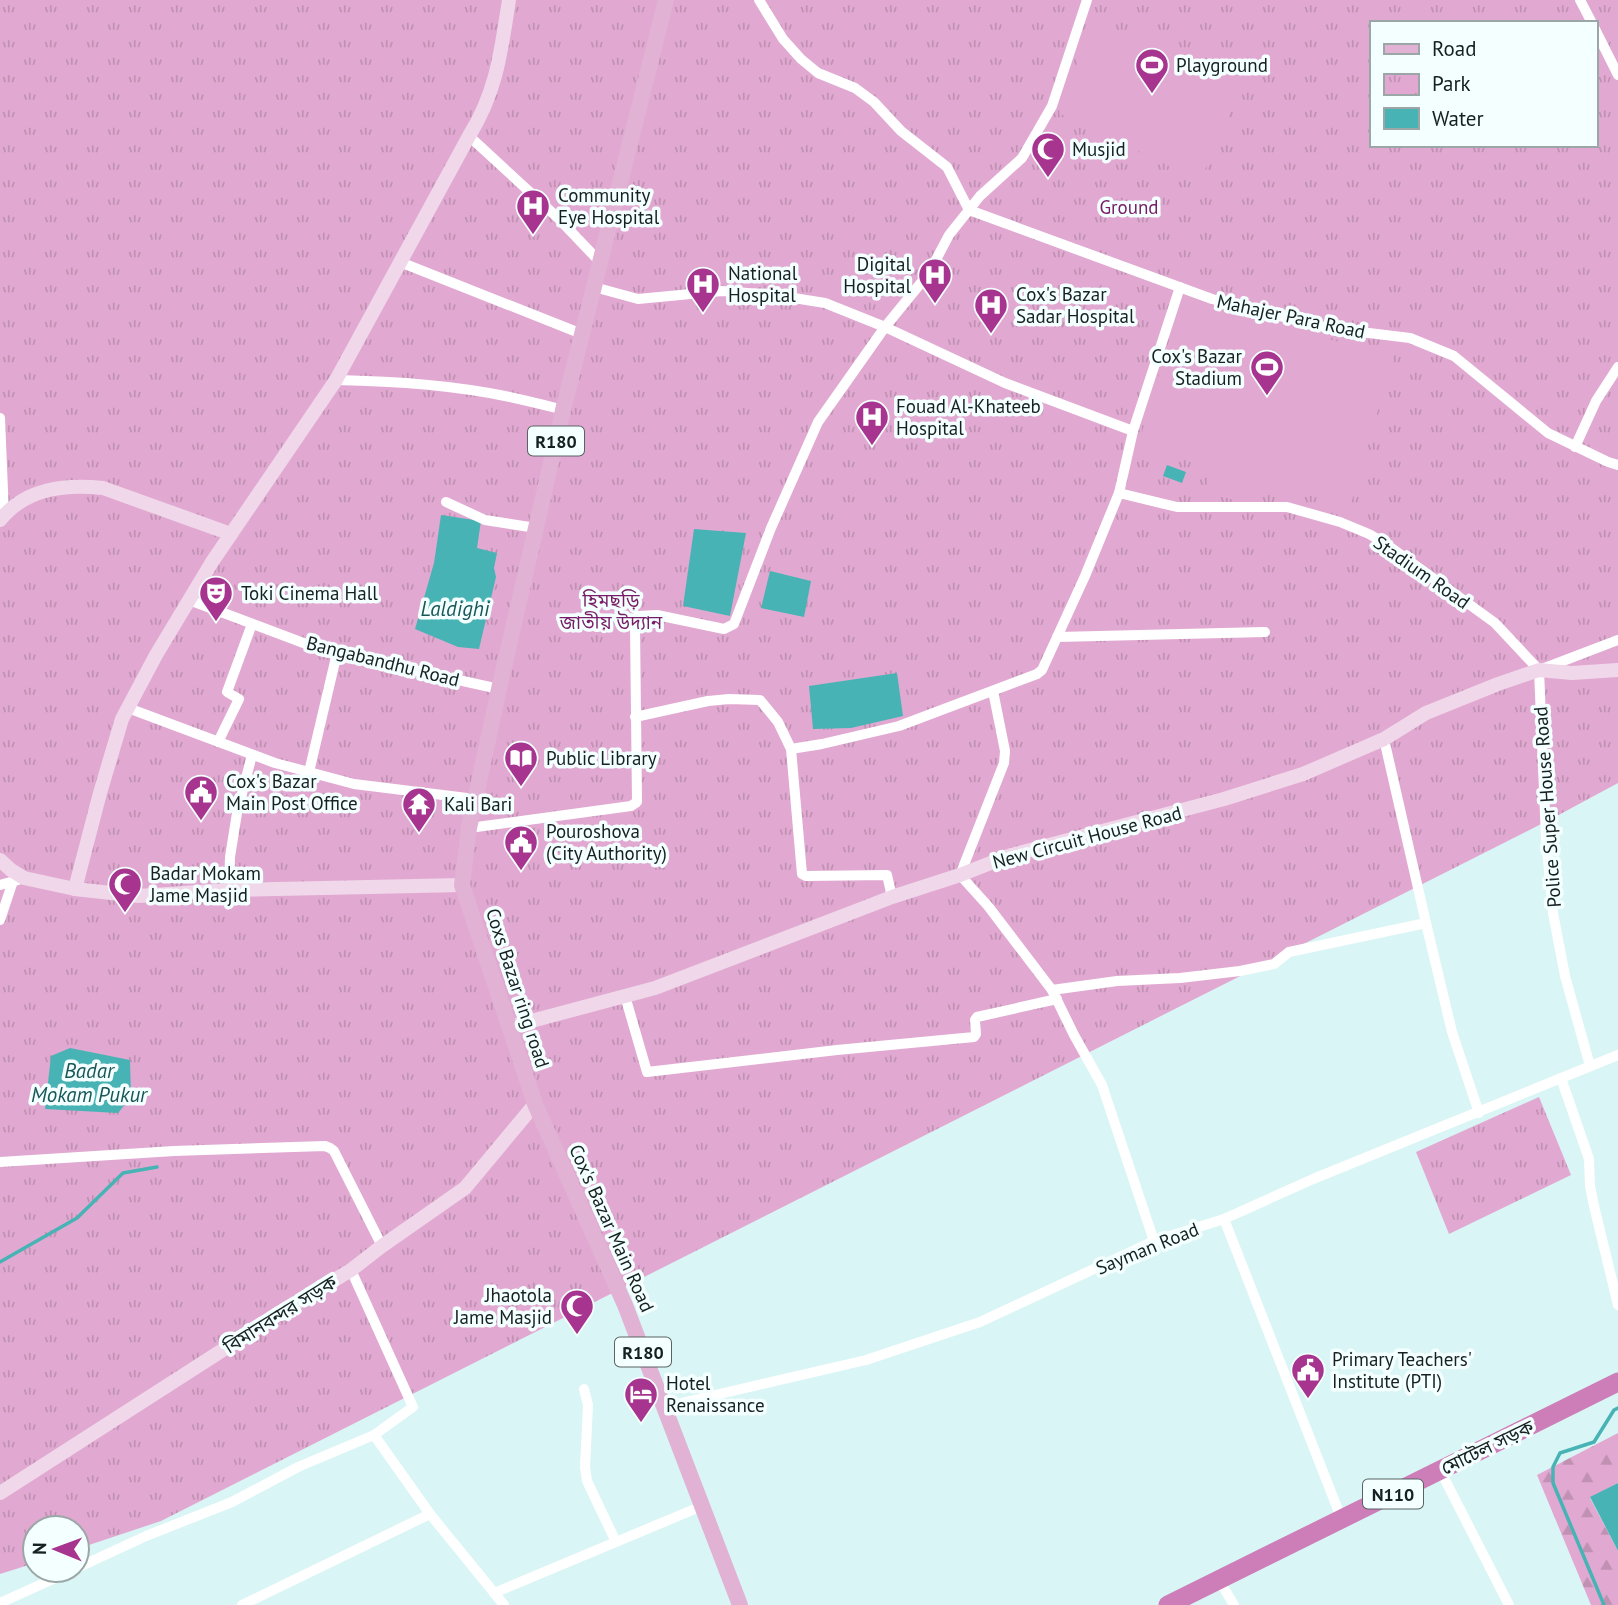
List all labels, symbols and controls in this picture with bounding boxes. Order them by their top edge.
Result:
legend [1370,21,1597,147]
text: Road [1432,35,1476,62]
sports icon: Playground [1133,46,1171,95]
place label: Playground [1176,53,1268,77]
text: Park [1432,70,1471,97]
text: Water [1432,105,1484,132]
mosque icon: Musjid [1029,130,1067,179]
place label: Musjid [1072,137,1126,161]
place label: Community Eye Hospital [558,183,660,229]
hospital icon: Community Eye Hospital [514,187,552,236]
park label: Ground [1099,195,1159,219]
place label: Digital Hospital [843,252,911,298]
hospital icon: Digital Hospital [916,256,954,305]
place label: National Hospital [728,261,798,307]
hospital icon: National Hospital [684,265,722,314]
place label: Cox's Bazar Sadar Hospital [1016,282,1135,328]
hospital icon: Cox's Bazar Sadar Hospital [972,286,1010,335]
street label: Mahajer Para Road [1215,289,1367,343]
place label: Cox's Bazar Stadium [1151,344,1243,390]
sports icon: Cox's Bazar Stadium [1248,348,1286,397]
place label: Fouad Al-Khateeb Hospital [896,394,1041,440]
hospital icon: Fouad Al-Khateeb Hospital [853,398,891,447]
road number: R180 [528,426,584,456]
street label: Stadium Road [1369,530,1475,614]
theatre icon: Toki Cinema Hall [197,574,235,623]
place label: Toki Cinema Hall [241,581,378,605]
park label: হিমছড়ি জাতীয় উদ্যান [559,588,663,634]
water label: Laldighi [421,595,490,622]
street label: Bangabandhu Road [304,630,462,692]
street label: Police Super House Road [1528,706,1566,908]
library icon: Public Library [502,739,540,788]
place label: Public Library [546,746,657,770]
place label: Cox's Bazar Main Post Office [226,769,358,815]
public building icon: Cox's Bazar Main Post Office [182,773,220,822]
temple icon: Kali Bari [400,785,438,834]
place label: Kali Bari [444,792,512,816]
street label: New Circuit House Road [990,800,1184,874]
place label: Pouroshova (City Authority) [546,819,667,865]
public building icon: Pouroshova (City Authority) [502,823,540,872]
place label: Badar Mokam Jame Masjid [149,861,261,907]
mosque icon: Badar Mokam Jame Masjid [106,865,144,914]
street label: Coxs Bazar ring road [481,905,555,1071]
water label: Badar Mokam Pukur [31,1057,149,1108]
street label: Cox's Bazar Main Road [564,1140,660,1316]
street label: Sayman Road [1092,1216,1202,1280]
street label: বিমানবন্দর সড়ক [218,1269,342,1359]
place label: Jhaotola Jame Masjid [453,1283,552,1329]
mosque icon: Jhaotola Jame Masjid [558,1287,596,1336]
road number: R180 [615,1338,671,1366]
place label: Primary Teachers' Institute (PTI) [1332,1347,1472,1393]
public building icon: Primary Teachers' Institute (PTI) [1289,1351,1327,1400]
place label: Hotel Renaissance [666,1371,765,1417]
hotel icon: Hotel Renaissance [622,1375,660,1424]
street label: মোটেল সড়ক [1437,1414,1538,1480]
road number: N110 [1363,1479,1423,1508]
north arrow [21,1514,91,1584]
text: N [27,1542,51,1555]

